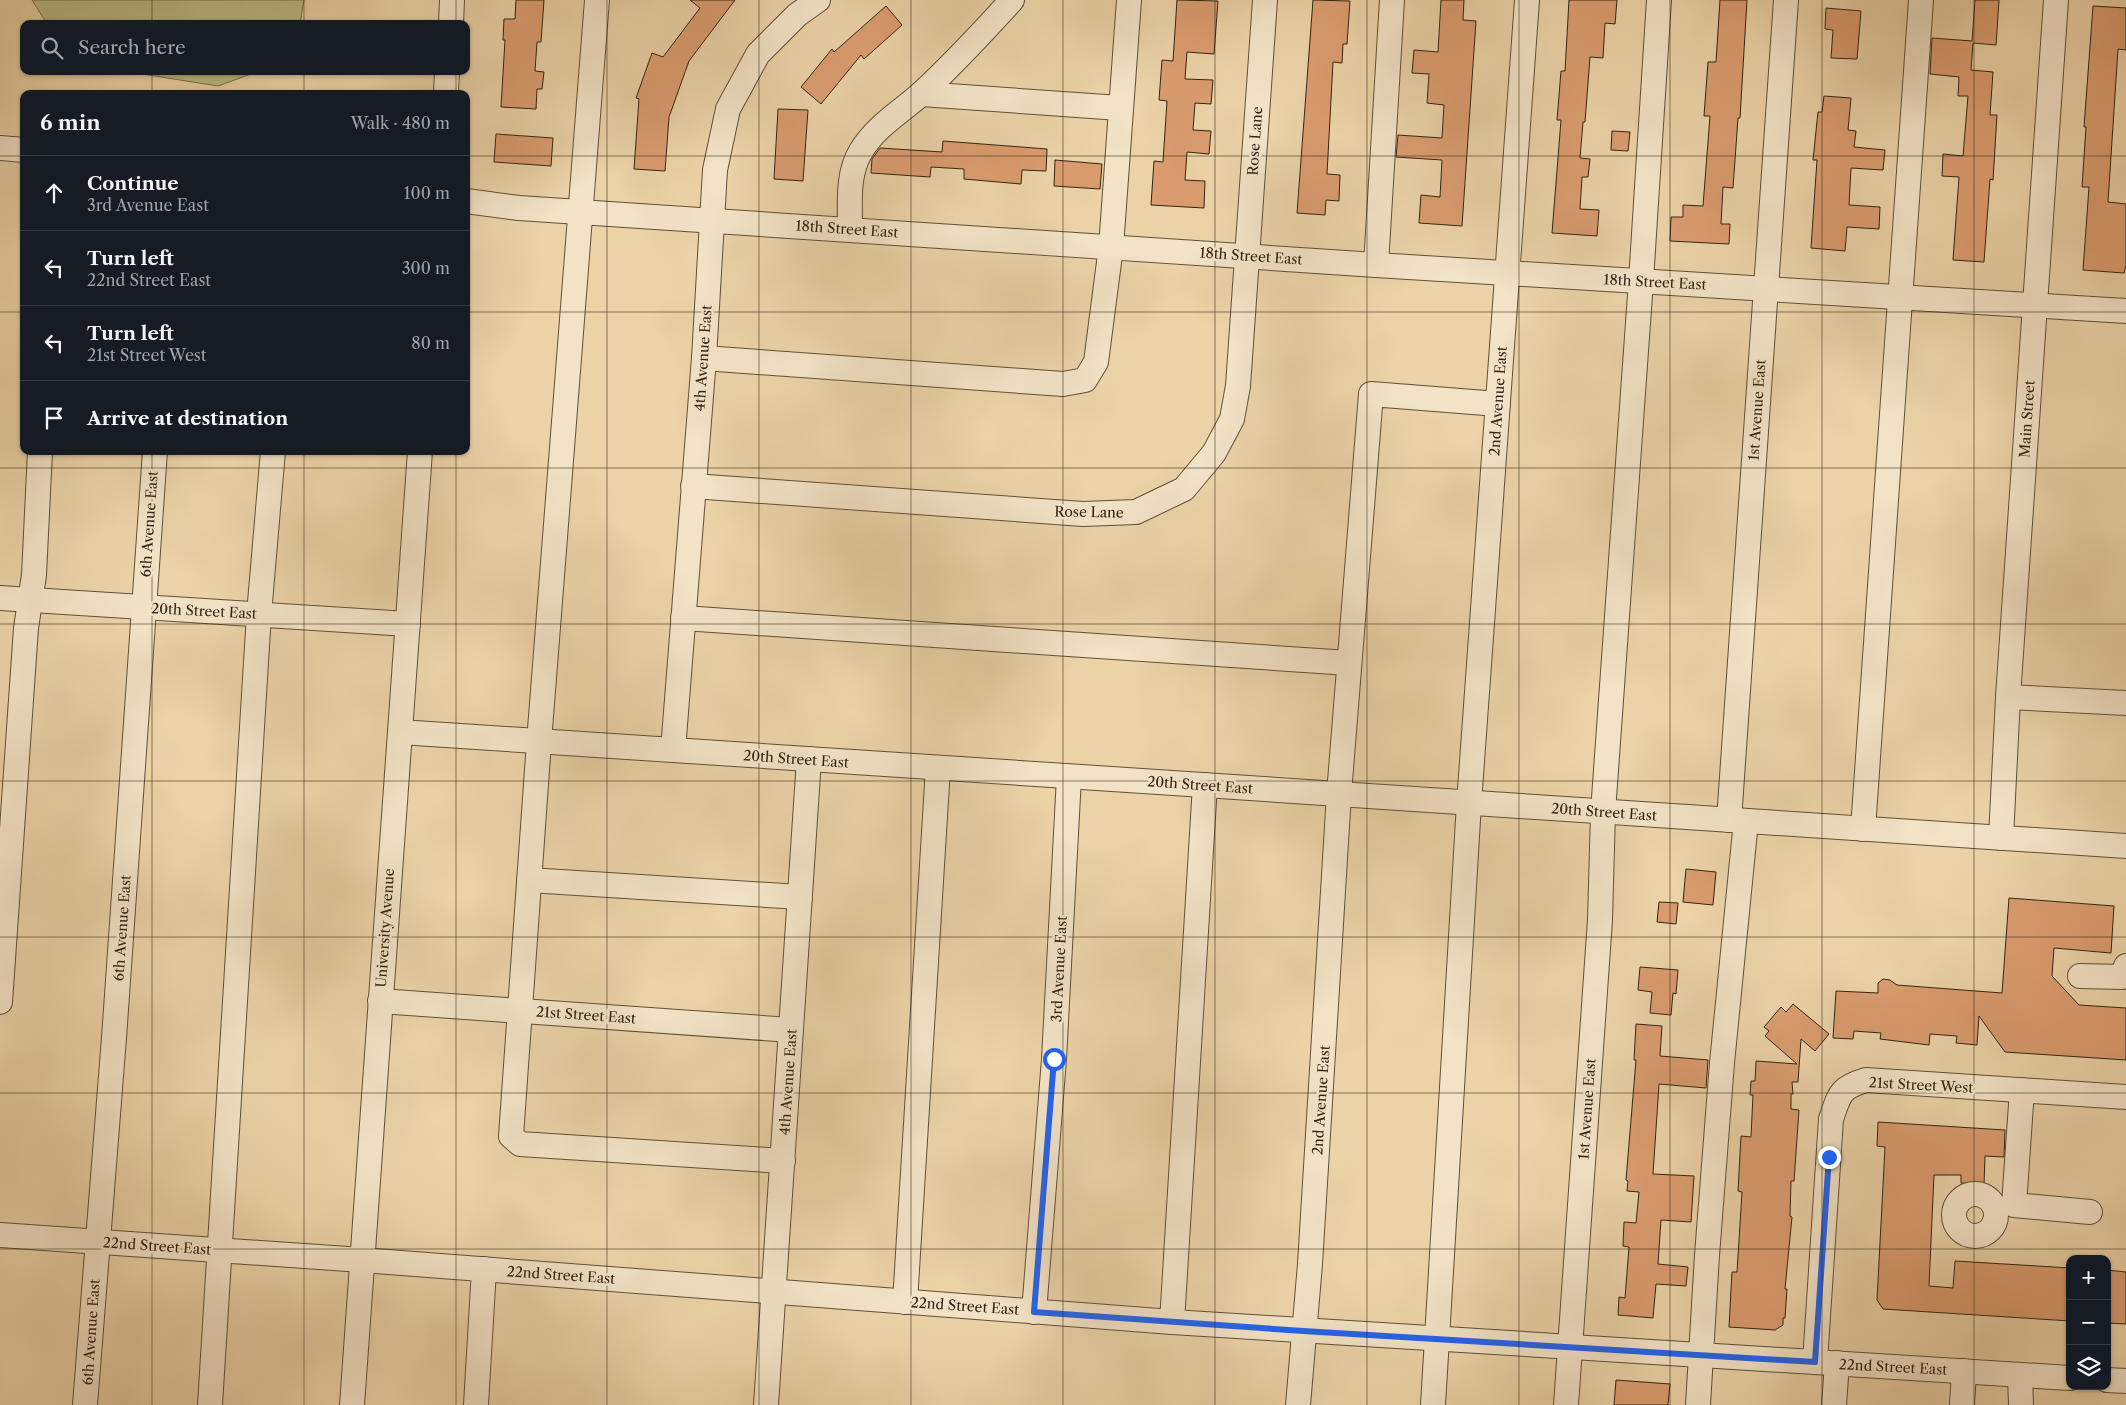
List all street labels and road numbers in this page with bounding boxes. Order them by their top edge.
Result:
street label: Rose Lane [1244,106,1266,176]
street label: 18th Street East [795,216,899,242]
street label: 18th Street East [1199,243,1303,269]
street label: 18th Street East [1603,270,1707,294]
street label: 4th Avenue East [690,304,716,412]
street label: 2nd Avenue East [1485,345,1511,456]
street label: 1st Avenue East [1744,359,1770,461]
street label: Main Street [2015,379,2039,458]
street label: 6th Avenue East [136,470,162,578]
street label: Rose Lane [1054,502,1124,522]
street label: 20th Street East [151,599,257,623]
street label: 20th Street East [743,746,849,772]
street label: 20th Street East [1147,772,1253,798]
street label: 20th Street East [1551,799,1657,825]
street label: University Avenue [372,867,398,988]
street label: 6th Avenue East [109,874,135,982]
street label: 3rd Avenue East [1047,915,1071,1023]
street label: 21st Street East [535,1003,637,1027]
street label: 4th Avenue East [775,1028,801,1136]
street label: 2nd Avenue East [1308,1044,1334,1155]
street label: 1st Avenue East [1574,1058,1600,1160]
street label: 21st Street West [1868,1073,1974,1097]
street label: 22nd Street East [102,1233,212,1259]
street label: 22nd Street East [506,1262,616,1288]
street label: 6th Avenue East [78,1278,104,1386]
street label: 22nd Street East [910,1293,1020,1319]
street label: 22nd Street East [1838,1355,1948,1379]

